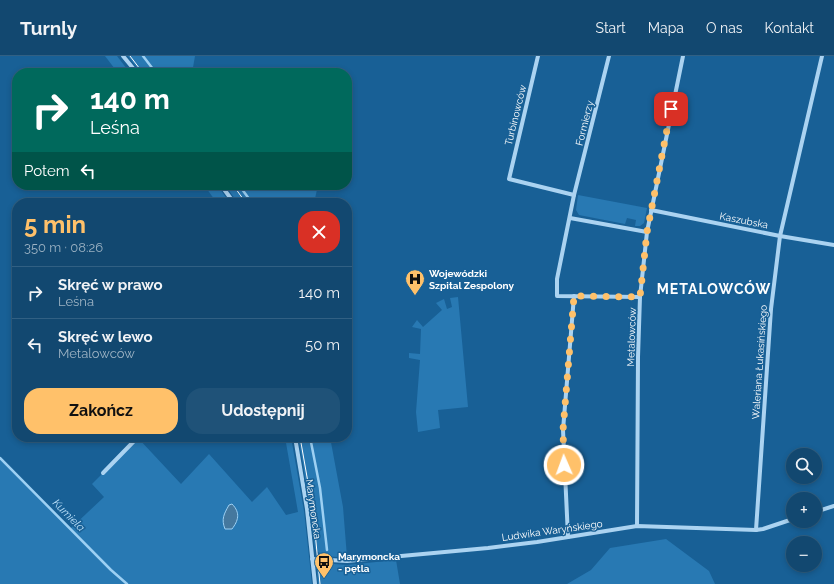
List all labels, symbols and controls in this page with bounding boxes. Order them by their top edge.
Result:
text: Turnly [20,17,77,39]
text: Start [596,20,626,36]
text: Mapa [648,20,684,36]
text: O nas [706,20,743,36]
text: Kontakt [765,20,814,36]
text: 140 m [90,83,170,116]
icon: right [24,84,76,136]
street label: Turbinowców [503,84,528,147]
pin [654,92,688,126]
icon: arrive [660,98,682,120]
street label: Formierzy [574,99,596,147]
text: Leśna [90,117,140,138]
icon: left [77,160,99,182]
text: Potem [24,162,69,180]
text: 5 min [24,210,86,239]
street label: Kaszubska [719,210,769,231]
button: close [298,211,340,253]
text: 350 m · 08:26 [24,240,103,255]
hospital icon: Wojewódzki Szpital Zespolony [404,268,426,296]
place label: Wojewódzki Szpital Zespolony [429,268,514,291]
text: Skręć w prawo [58,276,163,294]
district label: METALOWCÓW [657,280,771,297]
icon: right [24,282,46,304]
text: 140 m [299,284,340,302]
text: Leśna [58,294,94,309]
street label: Waleriana Łukasińskiego [750,304,769,420]
street label: Metalowców [625,307,638,367]
text: Skręć w lewo [58,328,153,346]
icon: left [24,334,46,356]
text: 50 m [305,336,340,354]
text: Metalowców [58,346,135,361]
button: Zakończ [24,388,178,434]
button: Udostępnij [186,388,340,434]
position arrow [543,444,585,486]
map controls [786,448,822,572]
button: search [786,448,822,484]
street label: Marymoncka [304,478,323,540]
button: + [786,492,822,528]
water label: Kumiela [50,497,88,534]
street label: Ludwika Waryńskiego [501,518,603,543]
button: − [786,536,822,572]
bus stop icon: Marymoncka - pętla [313,551,335,579]
place label: Marymoncka - pętla [338,551,400,574]

